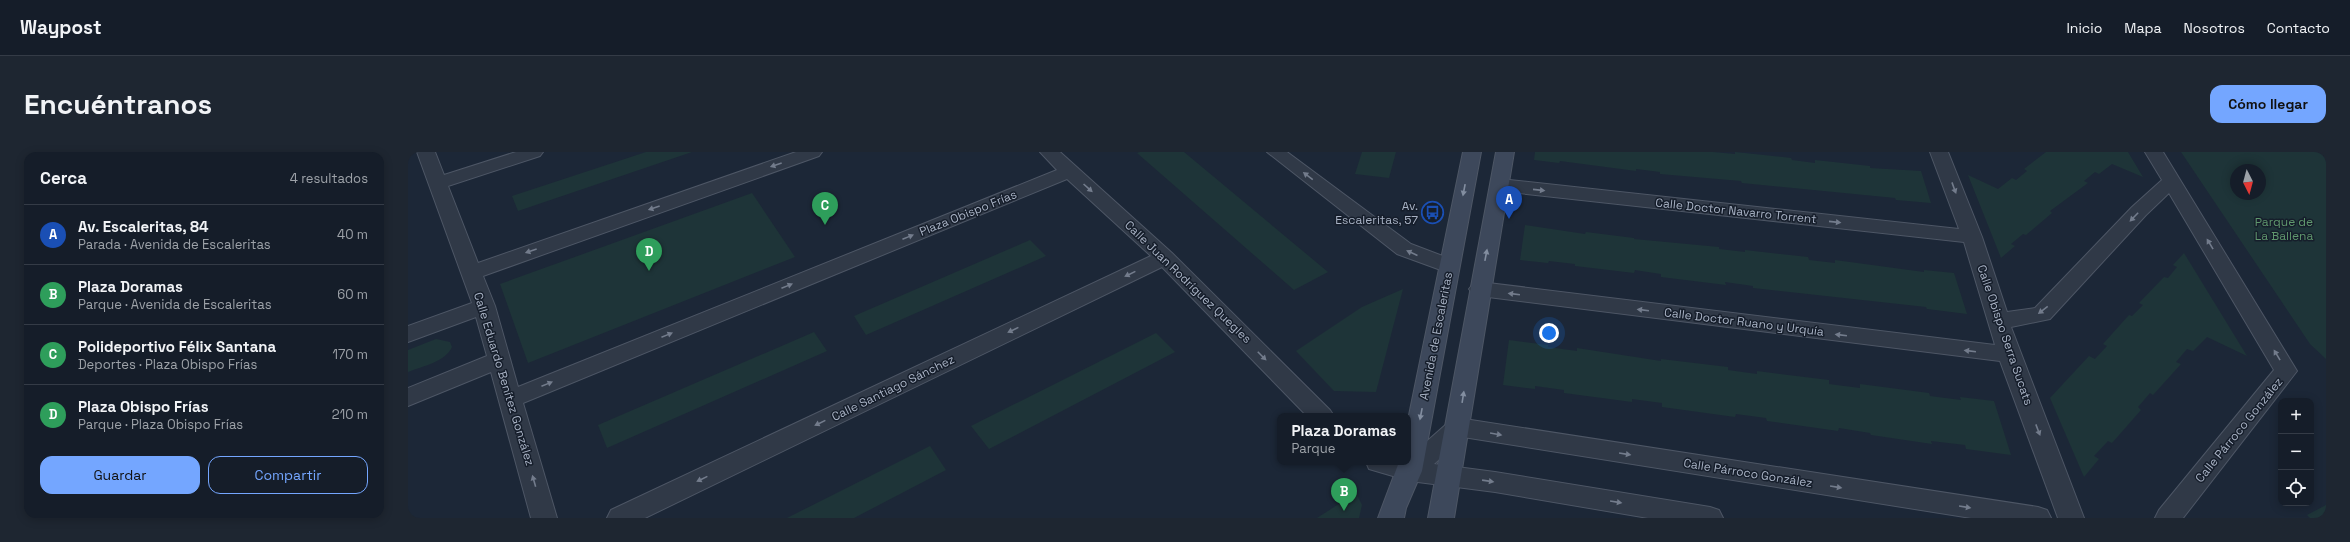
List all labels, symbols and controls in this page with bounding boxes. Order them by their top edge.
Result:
text: Waypost [20,15,102,40]
text: Inicio [2066,19,2102,37]
text: Mapa [2124,19,2162,37]
text: Nosotros [2184,19,2245,37]
text: Contacto [2267,19,2330,37]
button: Cómo llegar [2210,85,2326,123]
text: Encuéntranos [24,86,212,122]
one-way arrow [770,162,782,168]
north arrow [2230,164,2266,200]
text: Cerca [40,167,87,189]
text: 4 resultados [290,170,368,187]
one-way arrow [1303,173,1313,181]
one-way arrow [1084,183,1093,192]
one-way arrow [1951,183,1957,195]
one-way arrow [1461,184,1467,196]
street label: Plaza Obispo Frías [917,186,1019,240]
pin: A [1496,186,1522,219]
one-way arrow [1533,186,1545,193]
pin: C [812,192,838,225]
street label: Calle Doctor Navarro Torrent [1655,195,1817,227]
place label: Av. Escaleritas, 57 [1335,198,1418,228]
bus stop icon: Av. Escaleritas, 57 [1420,200,1446,226]
one-way arrow [647,205,659,211]
one-way arrow [2129,212,2138,222]
park label: Parque de La Ballena [2255,214,2313,244]
text: Av. Escaleritas, 84 [78,217,209,236]
street label: Calle Juan Rodríguez Quegles [1121,217,1255,347]
one-way arrow [1829,218,1841,225]
text: A [49,226,57,243]
text: 40 m [337,226,368,243]
one-way arrow [902,234,913,240]
text: Parada · Avenida de Escaleritas [78,236,271,253]
pin: D [636,238,662,271]
one-way arrow [2207,238,2214,250]
one-way arrow [525,249,537,255]
one-way arrow [1484,249,1490,261]
one-way arrow [1406,250,1418,256]
street label: Calle Obispo Serra Sucats [1973,263,2037,407]
one-way arrow [1124,271,1136,277]
street label: Avenida de Escaleritas [1416,271,1456,401]
text: Plaza Doramas [78,277,183,296]
one-way arrow [782,283,793,289]
text: B [49,286,57,303]
text: 60 m [337,286,368,303]
street label: Calle Eduardo Benítez González [470,290,538,468]
one-way arrow [1508,290,1520,297]
text: Parque · Avenida de Escaleritas [78,296,272,313]
street label: Calle Doctor Ruano y Urquía [1663,304,1825,340]
one-way arrow [2038,306,2049,314]
one-way arrow [1637,307,1649,313]
your location [1539,323,1559,343]
one-way arrow [1007,327,1018,333]
one-way arrow [1835,331,1847,338]
one-way arrow [662,332,674,338]
text: Polideportivo Félix Santana [78,337,276,356]
text: C [49,346,57,363]
text: 170 m [332,346,368,363]
one-way arrow [1964,347,1976,354]
one-way arrow [2274,349,2281,361]
street label: Calle Santiago Sánchez [829,351,957,425]
one-way arrow [1258,351,1267,361]
text: Deportes · Plaza Obispo Frías [78,356,257,373]
street label: Calle Párroco González [2192,374,2286,486]
one-way arrow [541,381,553,387]
one-way arrow [1460,391,1466,403]
text: Plaza Obispo Frías [78,397,209,416]
map controls [2278,398,2314,506]
button: + [2278,398,2314,434]
text: D [49,406,57,423]
text: 210 m [332,406,368,423]
one-way arrow [1418,408,1424,420]
popup [1277,413,1411,465]
text: Parque · Plaza Obispo Frías [78,416,243,433]
one-way arrow [814,420,825,426]
text: Plaza Doramas [1292,421,1396,440]
one-way arrow [2036,424,2042,436]
one-way arrow [1490,431,1502,437]
button: − [2278,434,2314,470]
text: Parque [1292,440,1335,457]
one-way arrow [1619,451,1631,457]
street label: Calle Párroco González [1682,455,1814,491]
button: Guardar [40,456,200,494]
button: Compartir [208,456,368,494]
button: locate [2278,470,2314,506]
one-way arrow [531,474,537,486]
one-way arrow [697,476,708,482]
pin: B [1331,478,1357,511]
one-way arrow [1482,478,1494,484]
one-way arrow [1830,484,1842,490]
one-way arrow [1610,500,1622,506]
one-way arrow [1959,504,1971,510]

